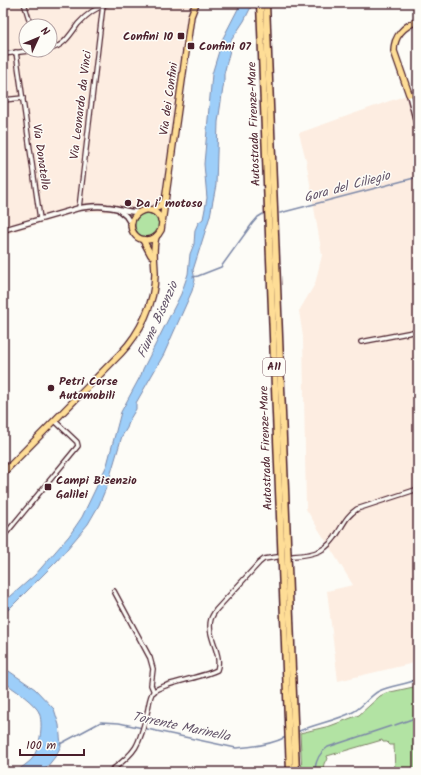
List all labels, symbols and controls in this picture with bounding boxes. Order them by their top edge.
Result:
north arrow [18,18,58,58]
text: N [36,23,53,41]
place label: Confini 10 [123,27,174,46]
marker: Confini 10 [176,31,186,41]
place label: Confini 07 [199,37,251,56]
marker: Confini 07 [186,41,196,51]
street label: Via Leonardo da Vinci [65,48,97,161]
street label: Via dei Confini [154,60,184,137]
street label: Autostrada Firenze-Mare [242,61,266,187]
street label: Via Donatello [27,123,55,191]
water label: Gora del Ciliegio [302,165,393,209]
place label: Da i' motoso [136,194,203,213]
marker: Da i' motoso [123,198,133,208]
water label: Fiume Bisenzio [132,277,185,362]
road number: A11 [263,358,285,376]
place label: Petri Corse Automobili [59,372,118,405]
marker: Petri Corse Automobili [46,383,56,393]
street label: Autostrada Firenze-Mare [254,385,278,511]
place label: Campi Bisenzio Galilei [56,471,137,504]
marker: Campi Bisenzio Galilei [43,482,53,492]
water label: Torrente Marinella [130,706,233,748]
scale bar [20,731,84,757]
text: 100 m [26,736,57,755]

